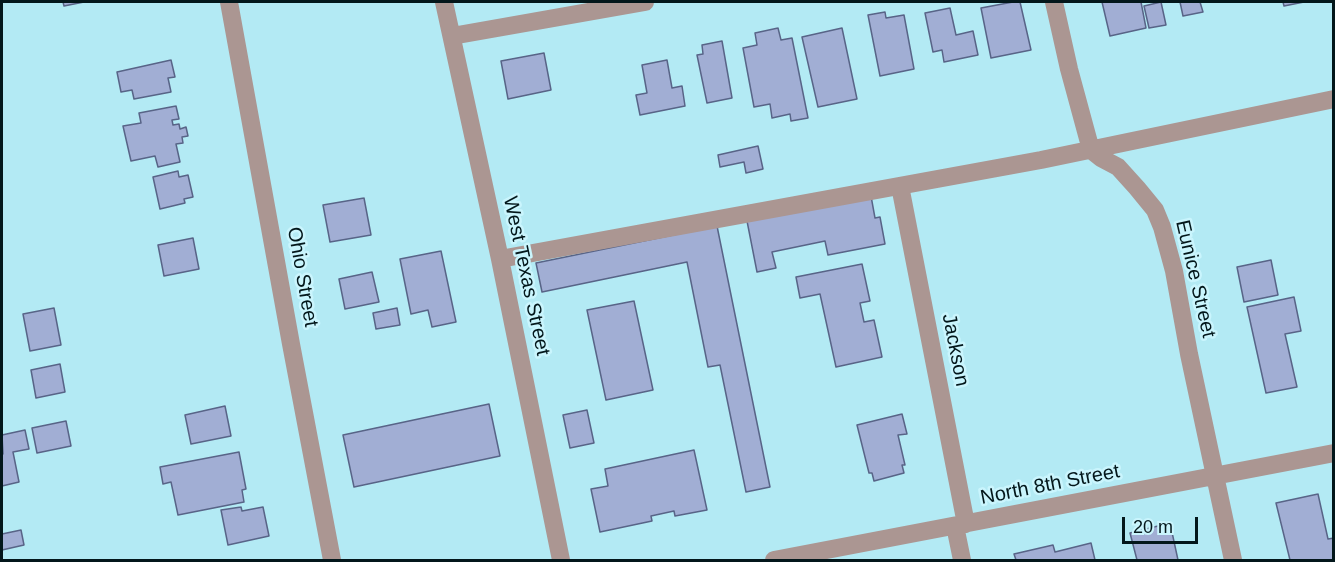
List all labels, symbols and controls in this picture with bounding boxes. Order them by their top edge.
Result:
street label: West Texas Street [497,194,555,358]
street label: Eunice Street [1170,218,1220,340]
street label: Ohio Street [281,225,323,329]
street label: Jackson [936,312,974,388]
street label: North 8th Street [978,460,1122,510]
scale bar [1125,505,1202,543]
text: 20 m [1133,517,1173,537]

